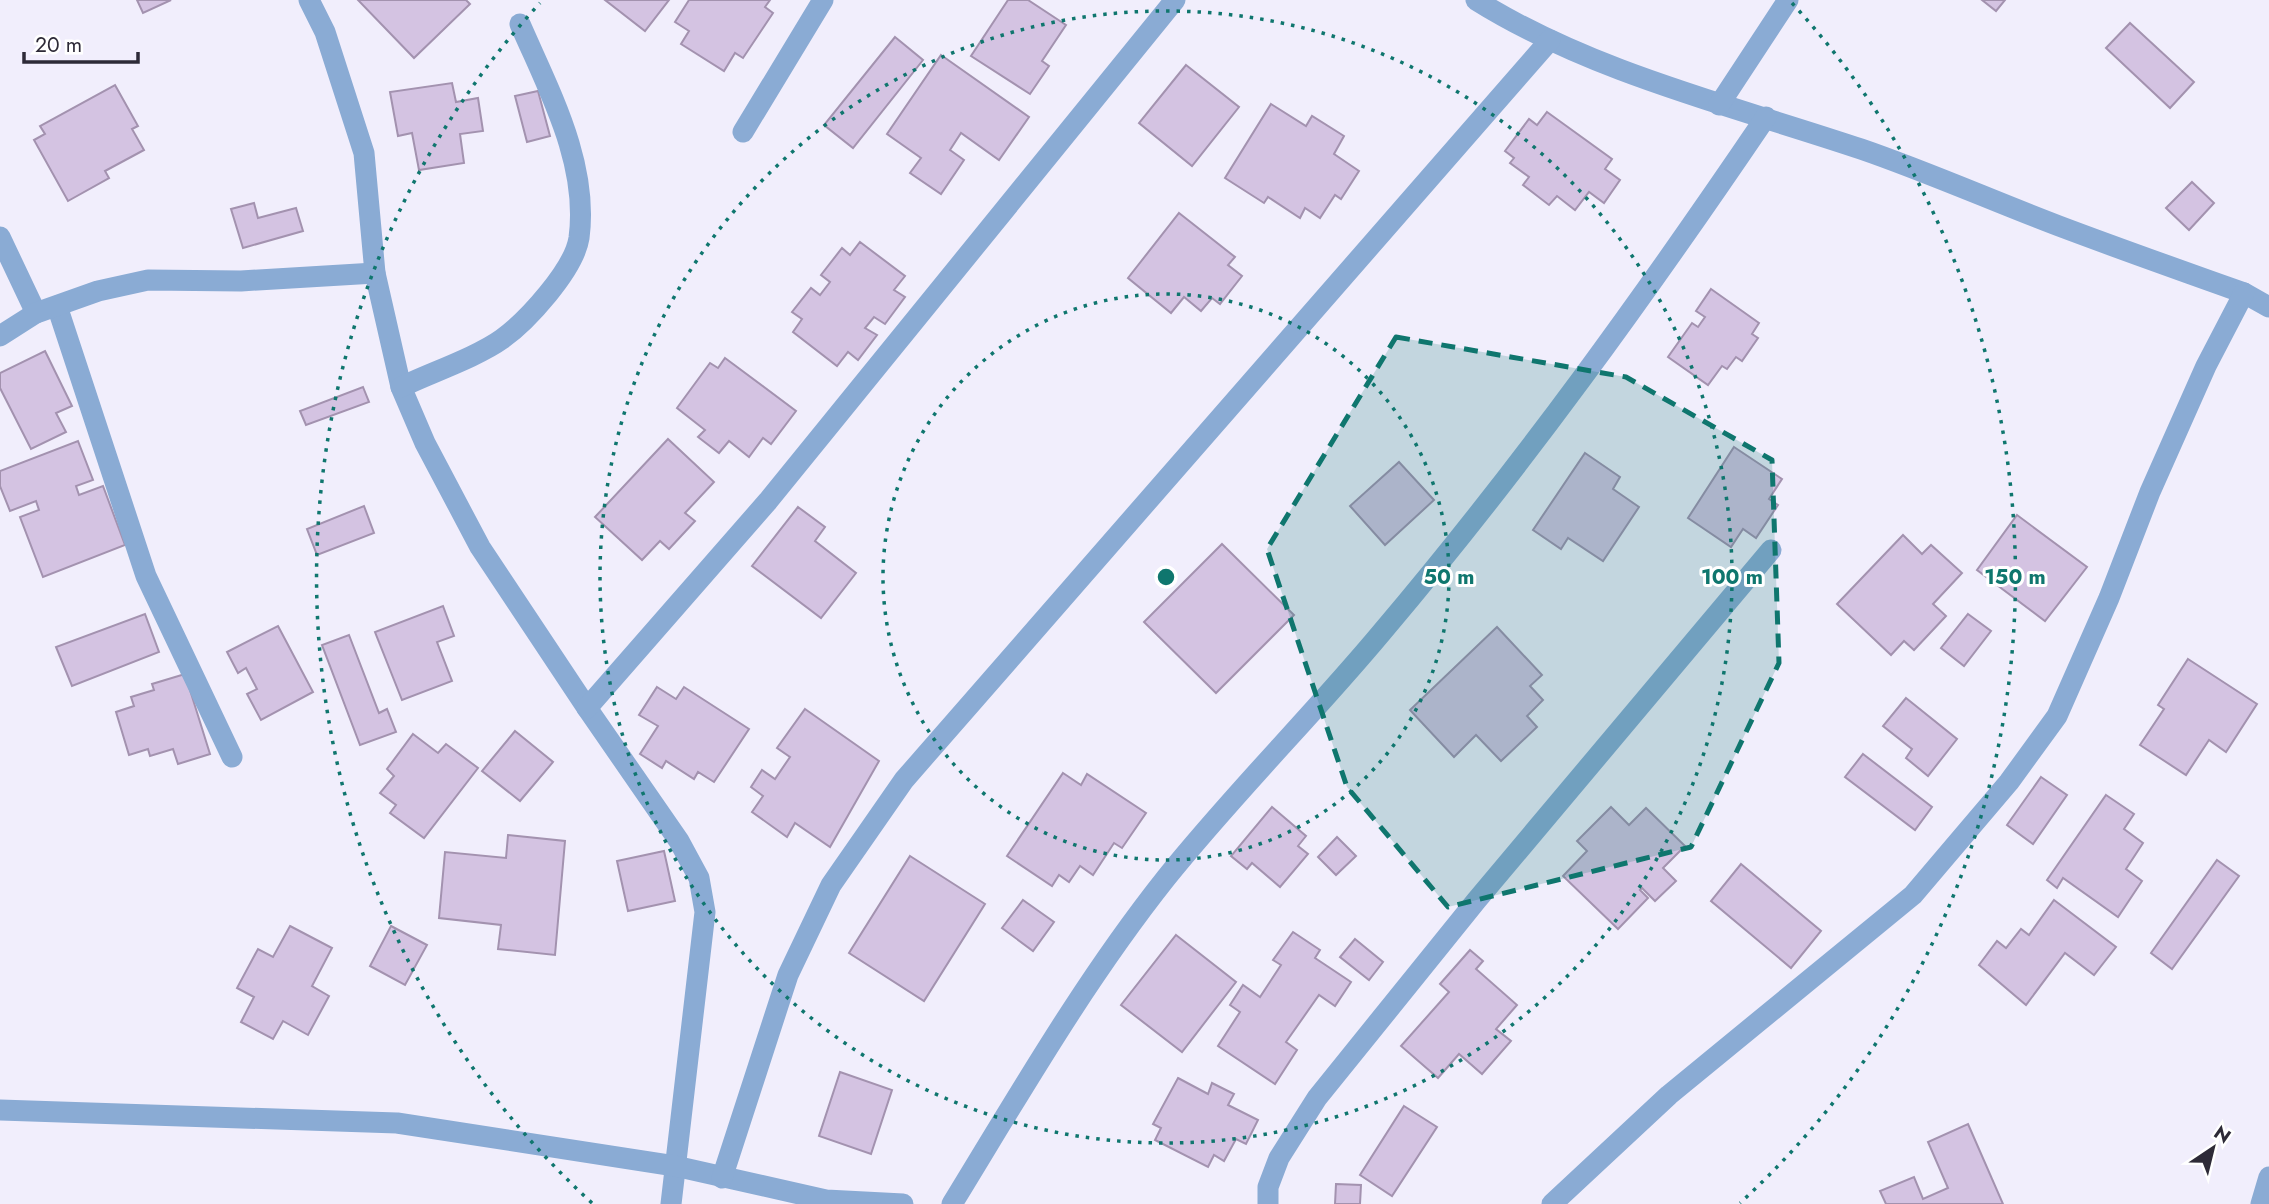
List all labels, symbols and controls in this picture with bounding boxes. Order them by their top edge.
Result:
scale bar [24,21,138,65]
text: 20 m [35,30,82,60]
text: 50 m [1424,562,1474,592]
text: 100 m [1701,562,1763,592]
text: 150 m [1984,562,2046,592]
centre of rings [1154,565,1178,589]
north arrow [2178,1113,2248,1183]
text: N [2209,1119,2236,1150]

